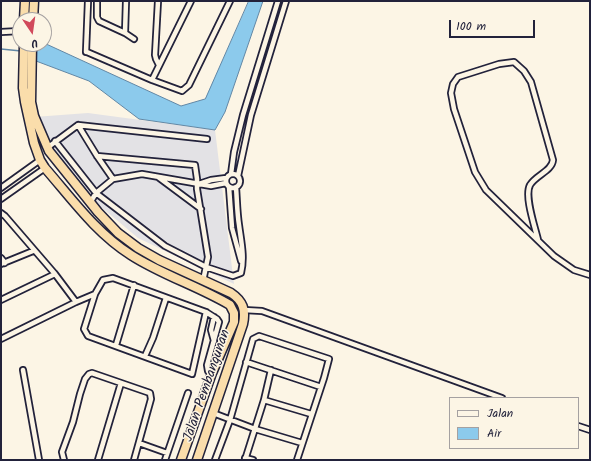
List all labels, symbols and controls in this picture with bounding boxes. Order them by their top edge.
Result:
north arrow [12,12,52,52]
scale bar [451,12,537,38]
text: 100 m [456,17,486,36]
text: U [29,33,40,52]
street label: Jalan Pembangunan [181,328,235,444]
legend [449,397,579,449]
text: Jalan [487,404,513,423]
text: Air [487,424,501,443]

